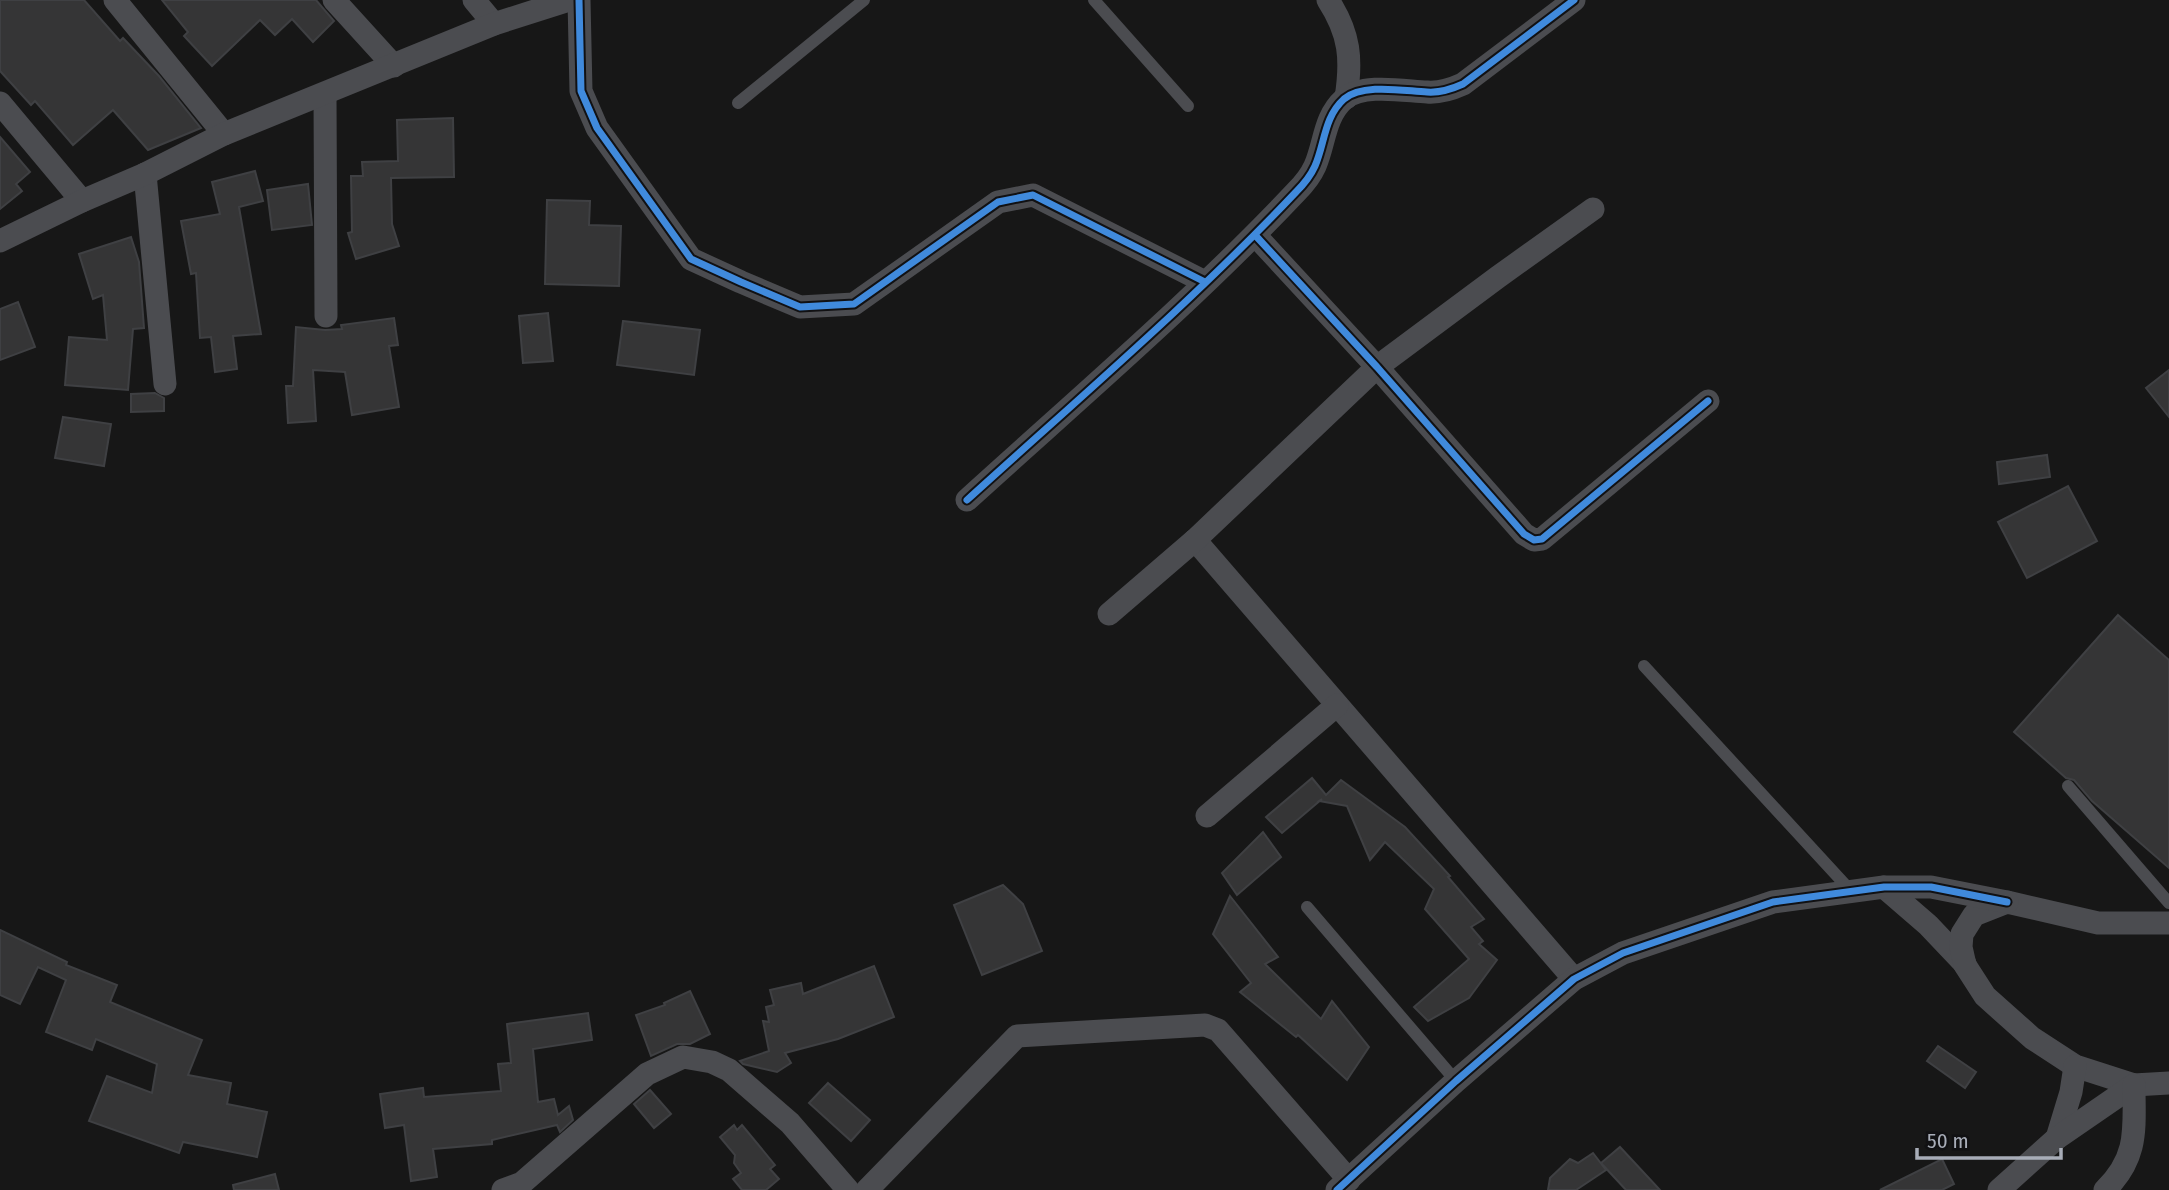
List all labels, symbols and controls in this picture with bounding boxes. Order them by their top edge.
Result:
scale bar [1917,1116,2060,1160]
text: 50 m [1927,1128,1969,1154]

